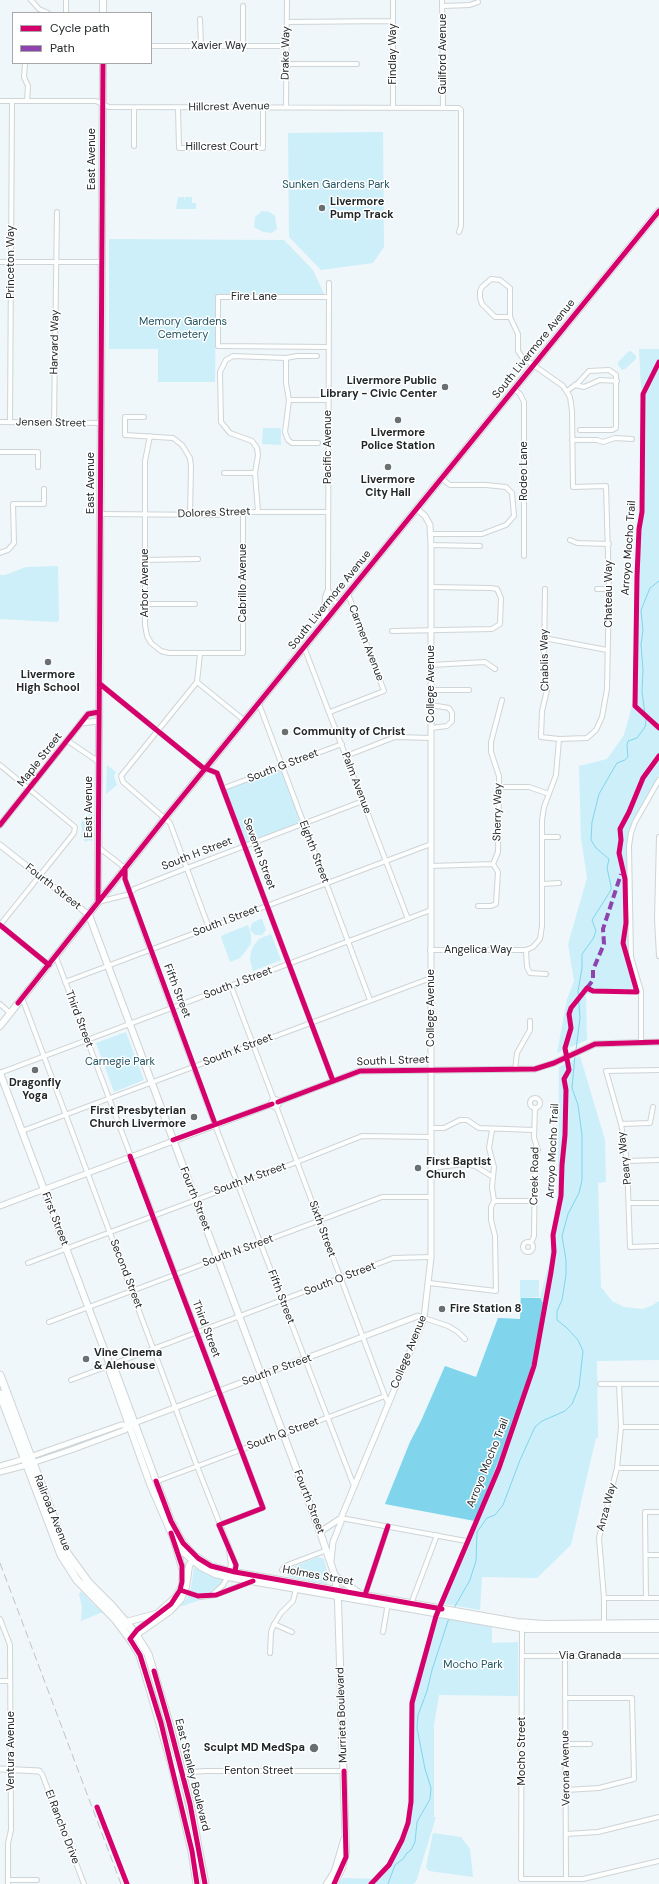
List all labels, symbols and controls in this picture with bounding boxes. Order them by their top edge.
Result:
legend [12,12,152,64]
street label: Guilford Avenue [436,14,450,94]
text: Cycle path [50,20,110,36]
street label: Findlay Way [386,23,400,85]
street label: Drake Way [279,26,293,80]
street label: Xavier Way [191,39,247,53]
text: Path [50,40,75,56]
street label: Hillcrest Avenue [188,100,270,114]
street label: East Avenue [85,128,99,190]
street label: Hillcrest Court [185,140,259,154]
park label: Sunken Gardens Park [282,178,390,192]
place label: Livermore Pump Track [330,195,394,221]
marker: Livermore Pump Track [317,203,327,213]
street label: Princeton Way [4,225,18,299]
street label: Fire Lane [231,290,277,304]
street label: South Livermore Avenue [490,297,578,401]
street label: Harvard Way [48,310,62,374]
park label: Memory Gardens Cemetery [139,315,227,341]
place label: Livermore Public Library - Civic Center [320,374,437,400]
marker: Livermore Public Library - Civic Center [440,382,450,392]
street label: Pacific Avenue [321,410,335,484]
marker: Livermore Police Station [393,415,403,425]
street label: Jensen Street [16,416,86,430]
place label: Livermore Police Station [361,426,435,452]
street label: Rodeo Lane [517,441,531,501]
street label: East Avenue [84,452,98,514]
marker: Livermore City Hall [383,462,393,472]
place label: Livermore City Hall [361,473,415,499]
street label: Arroyo Mocho Trail [619,500,639,596]
street label: Dolores Street [177,505,251,521]
street label: Cabrillo Avenue [236,543,250,623]
street label: Arbor Avenue [138,548,152,618]
street label: South Livermore Avenue [286,548,374,652]
street label: Chateau Way [602,560,616,628]
street label: Carmen Avenue [345,603,387,683]
street label: Chablis Way [538,629,552,691]
street label: College Avenue [424,645,438,723]
marker: Livermore High School [43,657,53,667]
place label: Livermore High School [16,668,80,694]
place label: Community of Christ [293,725,405,739]
marker: Community of Christ [280,727,290,737]
street label: Maple Street [15,730,65,790]
street label: South G Street [246,746,320,786]
street label: Palm Avenue [338,750,374,816]
street label: East Avenue [82,776,96,838]
street label: Sherry Way [491,783,505,841]
street label: Seventh Street [240,816,278,892]
street label: Eighth Street [296,819,332,885]
street label: South H Street [160,835,234,873]
street label: Fourth Street [22,861,84,913]
street label: South I Street [191,902,261,940]
street label: Angelica Way [444,943,512,957]
street label: Fifth Street [161,962,193,1020]
street label: South J Street [202,964,274,1002]
street label: College Avenue [424,969,438,1047]
street label: Third Street [62,989,96,1049]
street label: South K Street [201,1031,275,1069]
street label: South L Street [356,1053,430,1069]
park label: Carnegie Park [85,1055,155,1069]
marker: Dragonfly Yoga [30,1065,40,1075]
place label: Dragonfly Yoga [9,1076,61,1102]
street label: Arroyo Mocho Trail [544,1103,562,1199]
place label: First Presbyterian Church Livermore [90,1104,186,1130]
marker: First Presbyterian Church Livermore [189,1112,199,1122]
street label: Peary Way [615,1131,635,1185]
street label: Creek Road [528,1147,542,1205]
place label: First Baptist Church [426,1155,491,1181]
street label: South M Street [212,1160,288,1198]
marker: First Baptist Church [413,1163,423,1173]
street label: Fourth Street [177,1165,213,1233]
street label: First Street [39,1190,71,1248]
street label: Sixth Street [306,1199,338,1259]
street label: South N Street [201,1232,275,1270]
street label: Second Street [107,1238,145,1310]
street label: South O Street [302,1259,378,1299]
street label: Fifth Street [265,1268,297,1326]
street label: Third Street [189,1299,223,1359]
place label: Fire Station 8 [450,1302,521,1316]
marker: Fire Station 8 [437,1304,447,1314]
street label: College Avenue [388,1313,430,1391]
place label: Vine Cinema & Alehouse [94,1346,162,1372]
street label: South P Street [240,1351,314,1389]
marker: Vine Cinema & Alehouse [81,1354,91,1364]
street label: South Q Street [245,1415,321,1453]
street label: Arroyo Mocho Trail [464,1417,512,1509]
street label: Fourth Street [291,1468,327,1536]
street label: Railroad Avenue [31,1473,73,1553]
street label: Anza Way [594,1481,620,1533]
street label: Holmes Street [281,1563,355,1589]
street label: Via Granada [559,1649,621,1663]
park label: Mocho Park [443,1658,503,1672]
street label: Murrieta Boulevard [334,1667,350,1763]
street label: Ventura Avenue [4,1711,18,1791]
street label: Mocho Street [515,1716,529,1786]
street label: East Stanley Boulevard [172,1717,212,1833]
street label: Verona Avenue [559,1730,573,1806]
place label: Sculpt MD MedSpa [204,1741,305,1755]
marker: Sculpt MD MedSpa [308,1742,320,1754]
street label: Fenton Street [224,1764,294,1778]
street label: El Rancho Drive [42,1788,82,1866]

